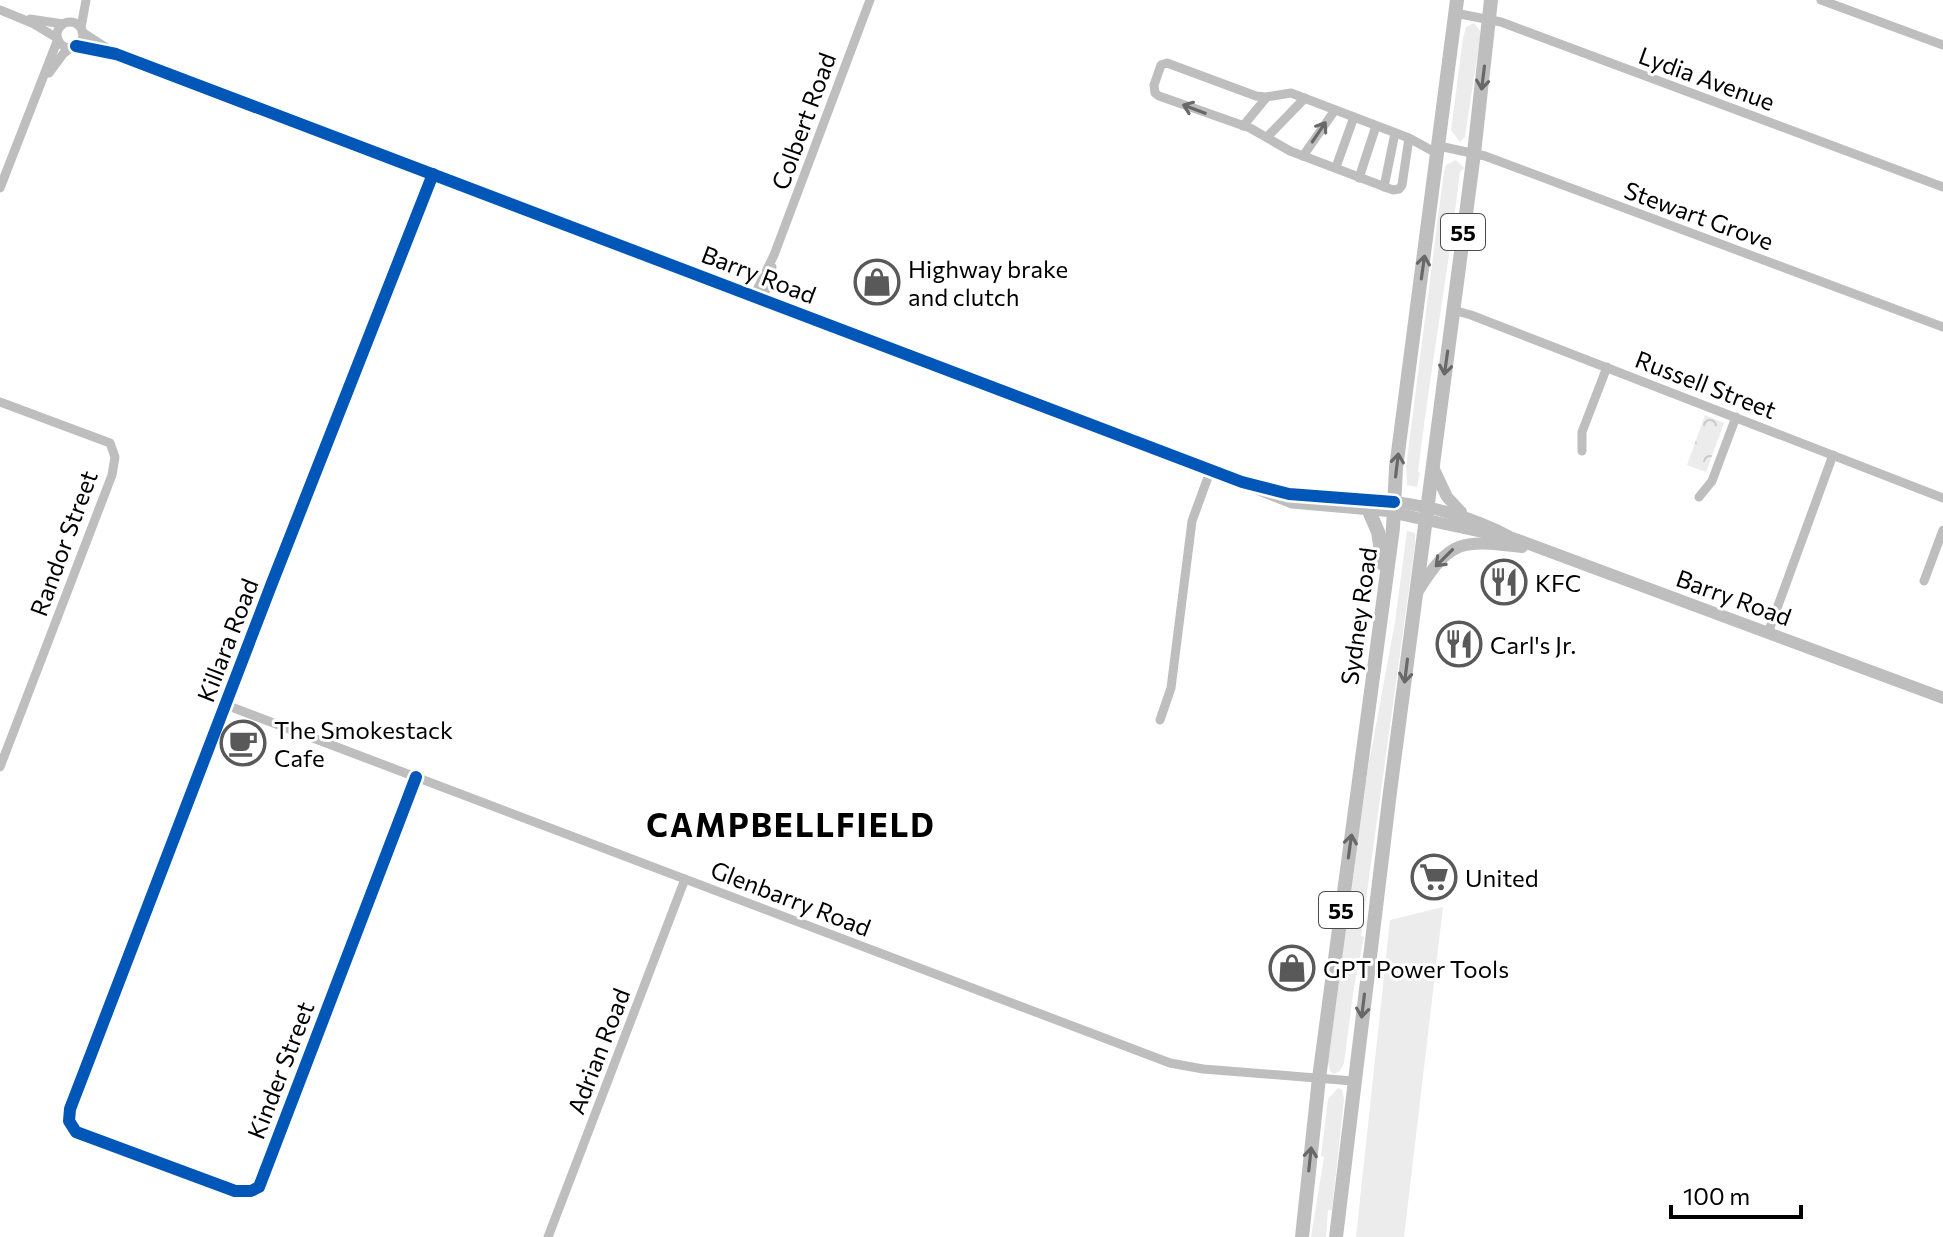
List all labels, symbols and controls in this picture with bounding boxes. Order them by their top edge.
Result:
street label: Lydia Avenue [1635,40,1779,116]
street label: Colbert Road [765,48,841,194]
one-way arrow [1475,64,1490,90]
one-way arrow [1182,101,1207,115]
one-way arrow [1311,122,1327,144]
street label: Stewart Grove [1620,175,1778,255]
road number: 55 [1441,214,1485,250]
street label: Barry Road [698,239,820,309]
place label: Highway brake and clutch [908,254,1068,311]
one-way arrow [1416,255,1431,280]
shop icon: Highway brake and clutch [853,258,901,306]
street label: Russell Street [1632,344,1781,424]
one-way arrow [1438,349,1453,376]
one-way arrow [1390,452,1405,478]
street label: Randor Street [23,466,103,620]
street label: Sydney Road [1334,545,1382,687]
one-way arrow [1435,548,1454,567]
restaurant icon: KFC [1480,558,1528,606]
street label: Barry Road [1673,563,1795,631]
place label: KFC [1535,568,1581,597]
street label: Killara Road [190,574,264,706]
restaurant icon: Carl's Jr. [1435,620,1483,668]
place label: Carl's Jr. [1490,630,1576,659]
one-way arrow [1398,658,1413,683]
place label: The Smokestack Cafe [274,715,453,772]
cafe icon: The Smokestack Cafe [219,719,267,767]
district label: CAMPBELLFIELD [646,804,936,844]
one-way arrow [1343,834,1358,859]
supermarket icon: United [1410,853,1458,901]
street label: Glenbarry Road [707,854,875,942]
place label: United [1465,863,1539,892]
road number: 55 [1319,892,1363,928]
shop icon: GPT Power Tools [1268,944,1316,992]
place label: GPT Power Tools [1323,954,1509,983]
street label: Adrian Road [561,984,635,1118]
one-way arrow [1355,993,1370,1018]
street label: Kinder Street [241,997,319,1143]
one-way arrow [1302,1146,1317,1173]
scale bar [1671,1169,1801,1219]
text: 100 m [1683,1181,1750,1210]

